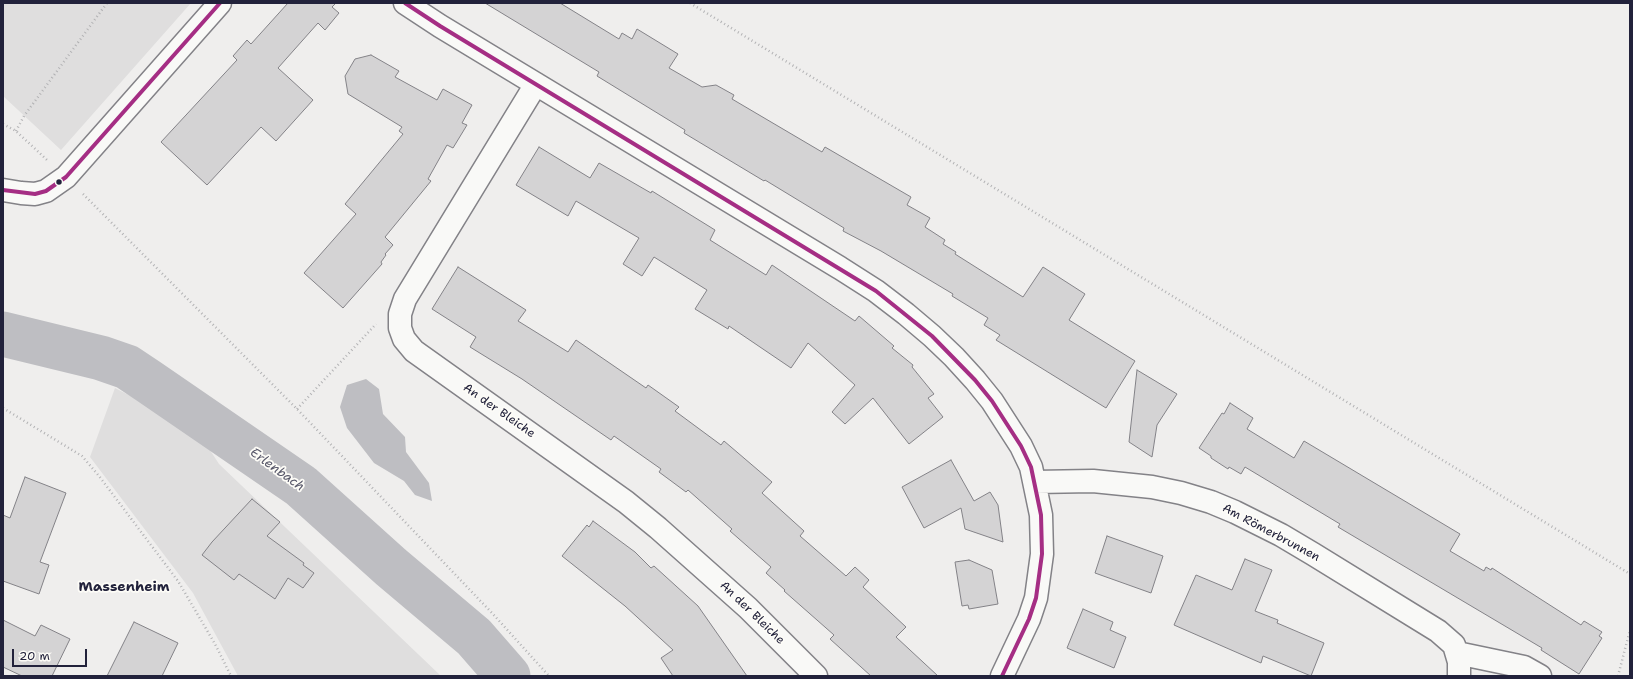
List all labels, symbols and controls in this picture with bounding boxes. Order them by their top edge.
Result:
unlabelled marker [54,177,64,187]
street label: An der Bleiche [460,381,538,441]
water label: Erlenbach [247,445,307,495]
street label: Am Römerbrunnen [1220,501,1322,565]
street label: An der Bleiche [717,578,787,648]
district label: Massenheim [79,579,169,595]
scale bar [14,641,89,667]
text: 20 m [19,648,50,664]

